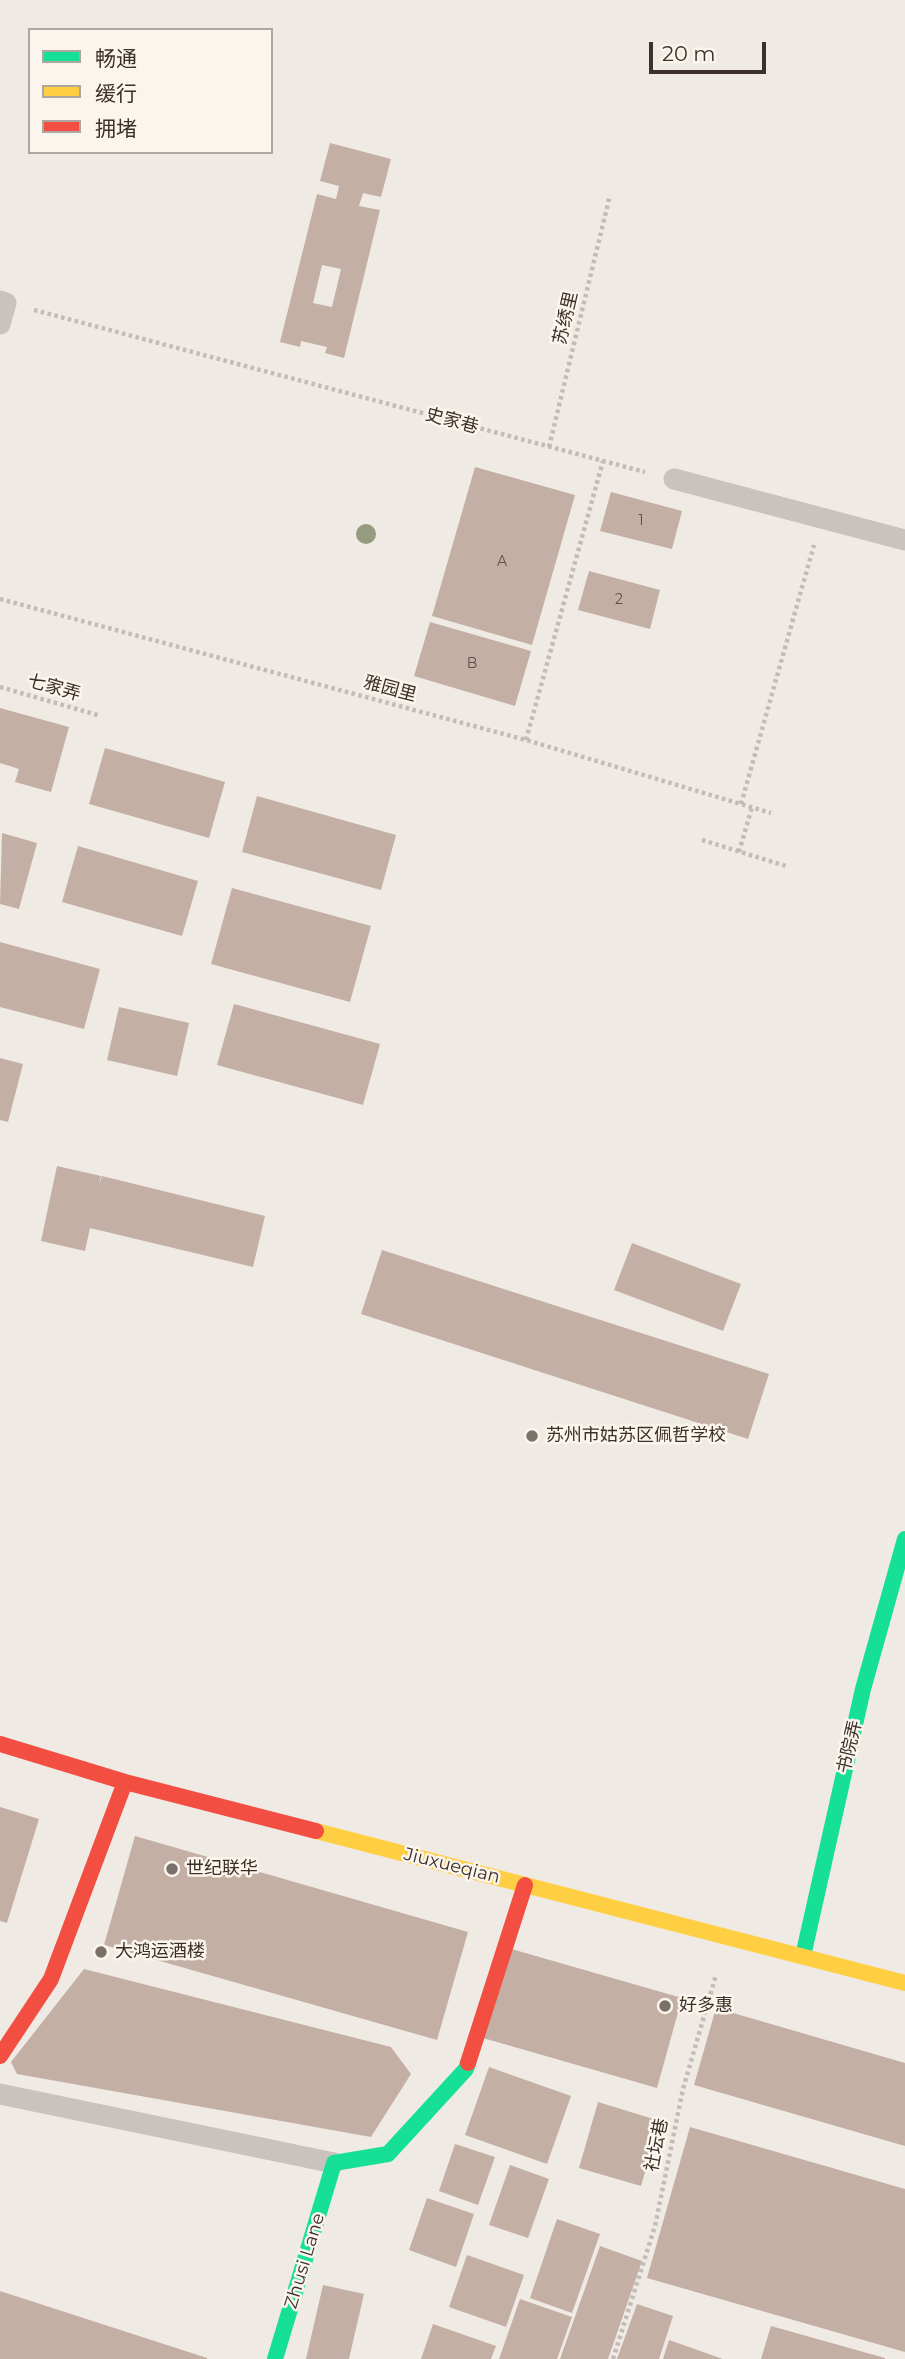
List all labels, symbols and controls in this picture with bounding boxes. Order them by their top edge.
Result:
legend [28,28,273,154]
scale bar [653,28,770,72]
text: 20 m [662,41,716,66]
text: 畅通 [95,46,137,71]
text: 缓行 [95,81,137,106]
text: 拥堵 [95,116,137,141]
street label: 苏绣里 [549,289,583,347]
street label: 史家巷 [423,404,481,438]
house number: 1 [638,513,644,529]
house number: A [497,554,507,570]
house number: 2 [615,592,623,608]
house number: B [467,656,477,672]
street label: 七家弄 [25,670,83,706]
street label: 雅园里 [361,672,419,706]
place label: 苏州市姑苏区佩哲学校 [546,1425,726,1447]
marker: 苏州市姑苏区佩哲学校 [524,1428,540,1444]
street label: 书院弄 [833,1718,867,1776]
street label: Jiuxueqian [402,1844,502,1888]
place label: 世纪联华 [186,1858,258,1880]
marker: 世纪联华 [164,1861,180,1877]
place label: 大鸿运酒楼 [115,1941,205,1963]
marker: 大鸿运酒楼 [93,1944,109,1960]
place label: 好多惠 [679,1995,733,2017]
marker: 好多惠 [657,1998,673,2014]
street label: 社坛巷 [641,2116,673,2174]
street label: Zhusi Lane [280,2211,330,2311]

